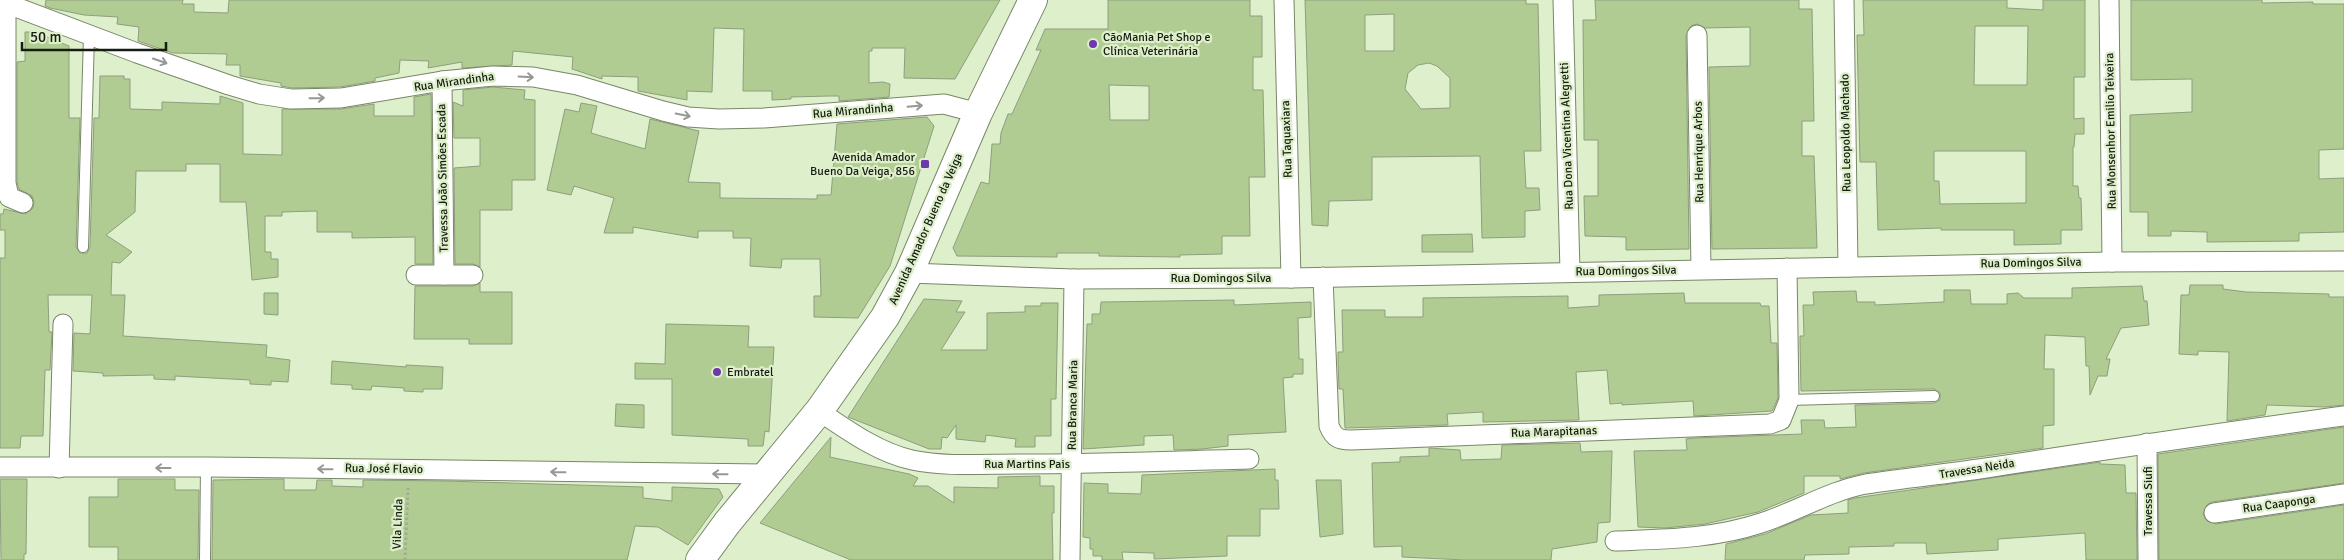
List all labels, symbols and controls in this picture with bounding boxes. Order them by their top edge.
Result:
scale bar [22,20,166,52]
text: 50 m [30,28,61,46]
place label: CãoMania Pet Shop e Clínica Veterinária [1103,30,1211,59]
marker: CãoMania Pet Shop e Clínica Veterinária [1087,38,1099,50]
street label: Rua Monsenhor Emilio Teixeira [2102,53,2120,209]
one-way arrow [152,57,167,66]
street label: Rua Dona Vicentina Alegretti [1557,62,1577,210]
street label: Rua Mirandinha [413,69,495,95]
one-way arrow [517,72,533,81]
street label: Rua Leopoldo Machado [1837,74,1855,192]
one-way arrow [309,94,325,103]
street label: Rua Mirandinha [812,100,894,122]
street label: Rua Taquaxiara [1278,100,1296,178]
one-way arrow [906,101,922,111]
street label: Rua Henrique Arbos [1691,101,1707,203]
street label: Travessa João Simões Escada [434,104,452,252]
one-way arrow [675,111,691,120]
place label: Avenida Amador Bueno Da Veiga, 856 [810,150,916,179]
street label: Avenida Amador Bueno da Veiga [886,151,966,307]
marker: Avenida Amador Bueno Da Veiga, 856 [919,158,931,170]
street label: Rua Domingos Silva [1980,255,2082,271]
street label: Rua Domingos Silva [1575,263,1677,279]
street label: Rua Domingos Silva [1171,271,1271,286]
street label: Rua Branca Maria [1065,360,1081,450]
place label: Embratel [727,365,774,380]
marker: Embratel [711,366,723,378]
street label: Rua Marapitanas [1511,423,1597,441]
street label: Travessa Neida [1938,456,2016,482]
street label: Rua Martins Pais [984,457,1070,472]
street label: Rua José Flavio [345,461,423,477]
one-way arrow [155,463,172,473]
one-way arrow [318,464,334,474]
street label: Travessa Siufi [2141,466,2156,536]
one-way arrow [550,467,566,476]
one-way arrow [712,469,728,479]
street label: Rua Caaponga [2242,491,2316,517]
street label: Vila Linda [390,498,406,550]

